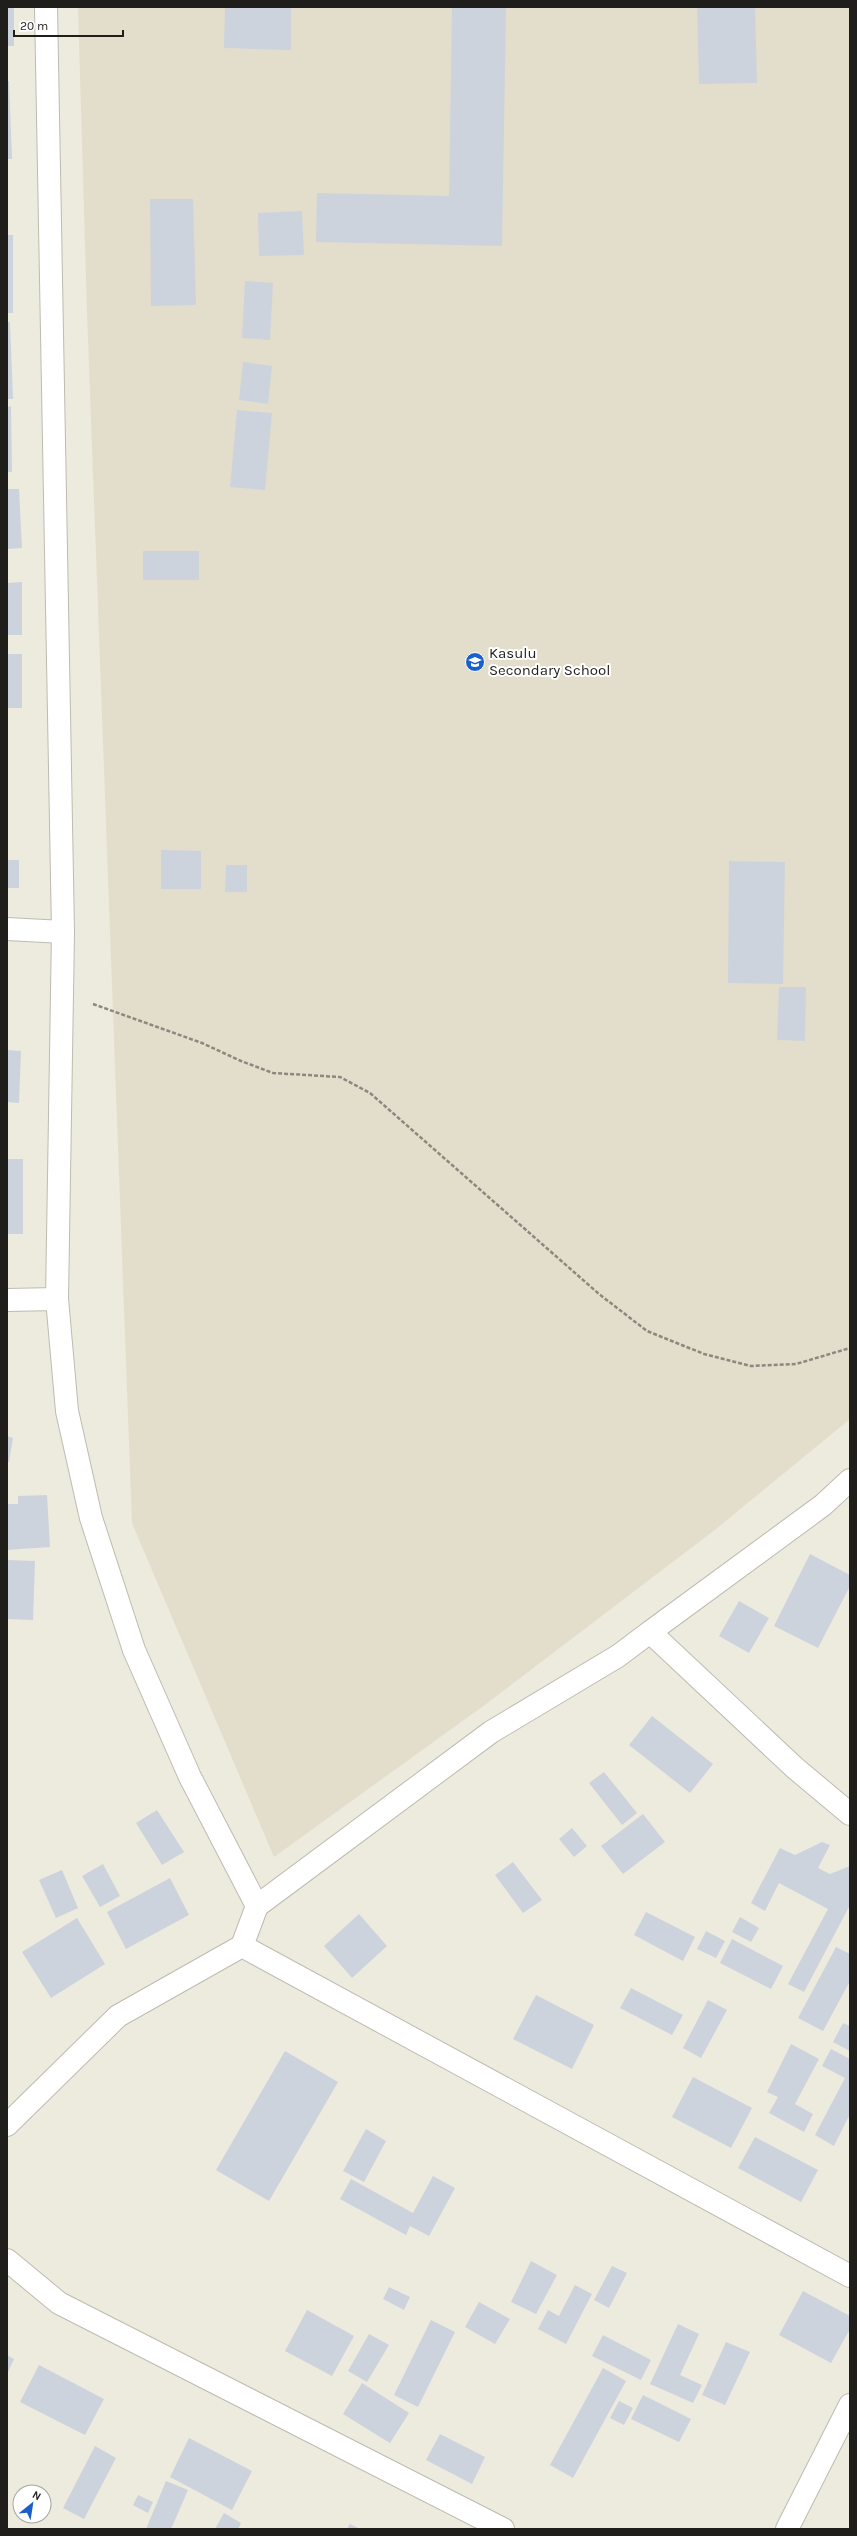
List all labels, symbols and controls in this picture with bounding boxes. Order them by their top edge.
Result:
scale bar [14,12,123,38]
text: 20 m [20,19,48,33]
place label: Kasulu Secondary School [489,644,610,679]
school or university icon: Kasulu Secondary School [464,651,486,673]
north arrow [12,2484,52,2524]
text: N [30,2488,43,2503]

